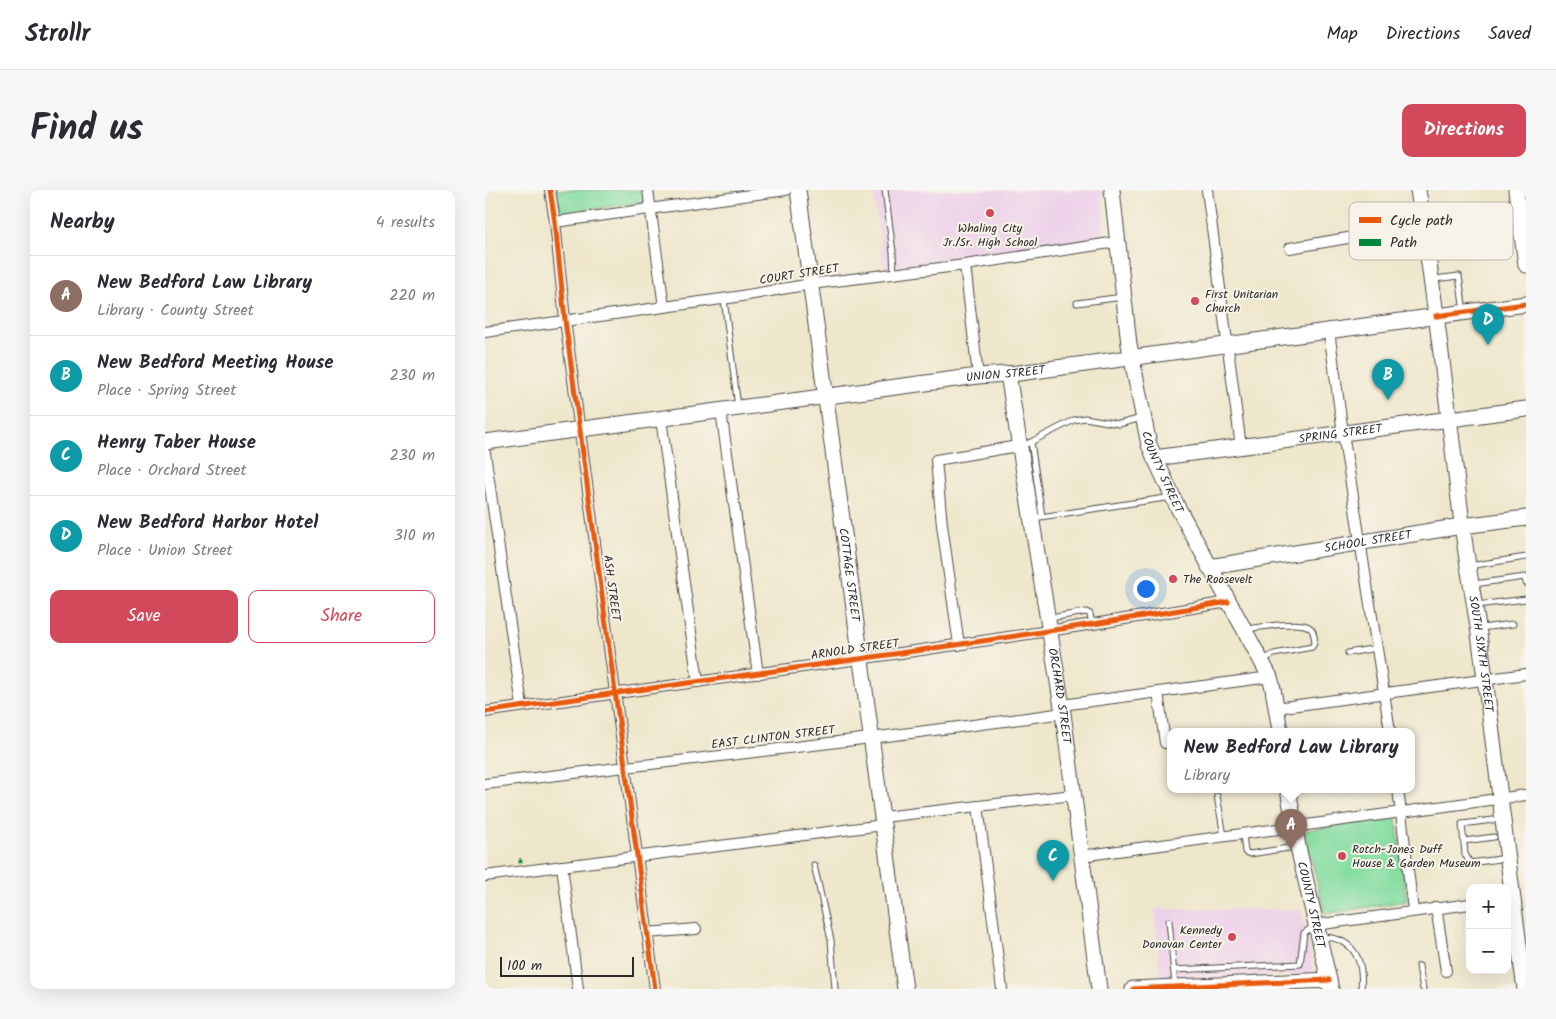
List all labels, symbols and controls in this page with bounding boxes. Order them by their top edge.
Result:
text: Strollr [25,15,90,54]
text: Map [1326,20,1358,49]
text: Directions [1386,20,1460,49]
text: Saved [1488,20,1531,49]
text: Find us [30,102,143,158]
button: Directions [1402,104,1526,157]
legend [1349,202,1513,260]
text: Nearby [50,206,115,239]
marker: Whaling City Jr./Sr. High School [984,207,996,219]
text: 4 results [376,210,435,235]
text: Cycle path [1390,210,1453,232]
place label: Whaling City Jr./Sr. High School [943,219,1037,252]
text: Path [1390,232,1417,254]
street label: COURT STREET [758,259,842,290]
text: New Bedford Law Library [97,268,312,298]
text: A [61,283,71,308]
text: 220 m [389,283,435,308]
place label: First Unitarian Church [1205,285,1278,318]
marker: First Unitarian Church [1189,295,1201,307]
text: Library · County Street [97,298,254,323]
pin: D [1472,304,1504,345]
text: New Bedford Meeting House [97,348,334,378]
pin: B [1372,359,1404,400]
street label: UNION STREET [965,360,1048,388]
text: B [61,363,71,388]
text: 230 m [389,363,435,388]
text: Place · Spring Street [97,378,236,403]
street label: SPRING STREET [1297,419,1385,449]
text: Henry Taber House [97,428,256,458]
street label: COUNTY STREET [1136,429,1189,518]
text: C [61,443,71,468]
text: 230 m [389,443,435,468]
text: Place · Orchard Street [97,458,247,483]
text: New Bedford Harbor Hotel [97,508,318,538]
text: D [61,523,71,548]
text: 310 m [394,523,435,548]
street label: SCHOOL STREET [1323,525,1415,558]
street label: COTTAGE STREET [833,527,865,624]
text: Place · Union Street [97,538,233,563]
street label: ASH STREET [597,554,626,624]
place label: The Roosevelt [1183,570,1253,589]
marker: The Roosevelt [1167,573,1179,585]
your location [1133,576,1159,602]
button: Save [50,590,238,643]
button: Share [248,590,435,643]
street label: SOUTH SIXTH STREET [1463,594,1498,715]
street label: ARNOLD STREET [810,634,902,665]
street label: ORCHARD STREET [1043,647,1076,747]
street label: EAST CLINTON STREET [710,720,838,755]
popup [1167,728,1415,793]
text: New Bedford Law Library [1183,733,1399,763]
text: Library [1183,763,1230,788]
pin: A [1275,809,1307,850]
pin: C [1037,840,1069,881]
place label: Rotch-Jones Duff House & Garden Museum [1352,840,1481,873]
marker: Rotch-Jones Duff House & Garden Museum [1336,850,1348,862]
street label: COUNTY STREET [1292,860,1331,951]
map controls [1466,884,1511,974]
button: + [1466,884,1511,929]
place label: Kennedy Donovan Center [1142,921,1223,954]
button: − [1466,929,1511,974]
marker: Kennedy Donovan Center [1226,931,1238,943]
scale bar [500,954,634,977]
text: 100 m [507,955,542,977]

